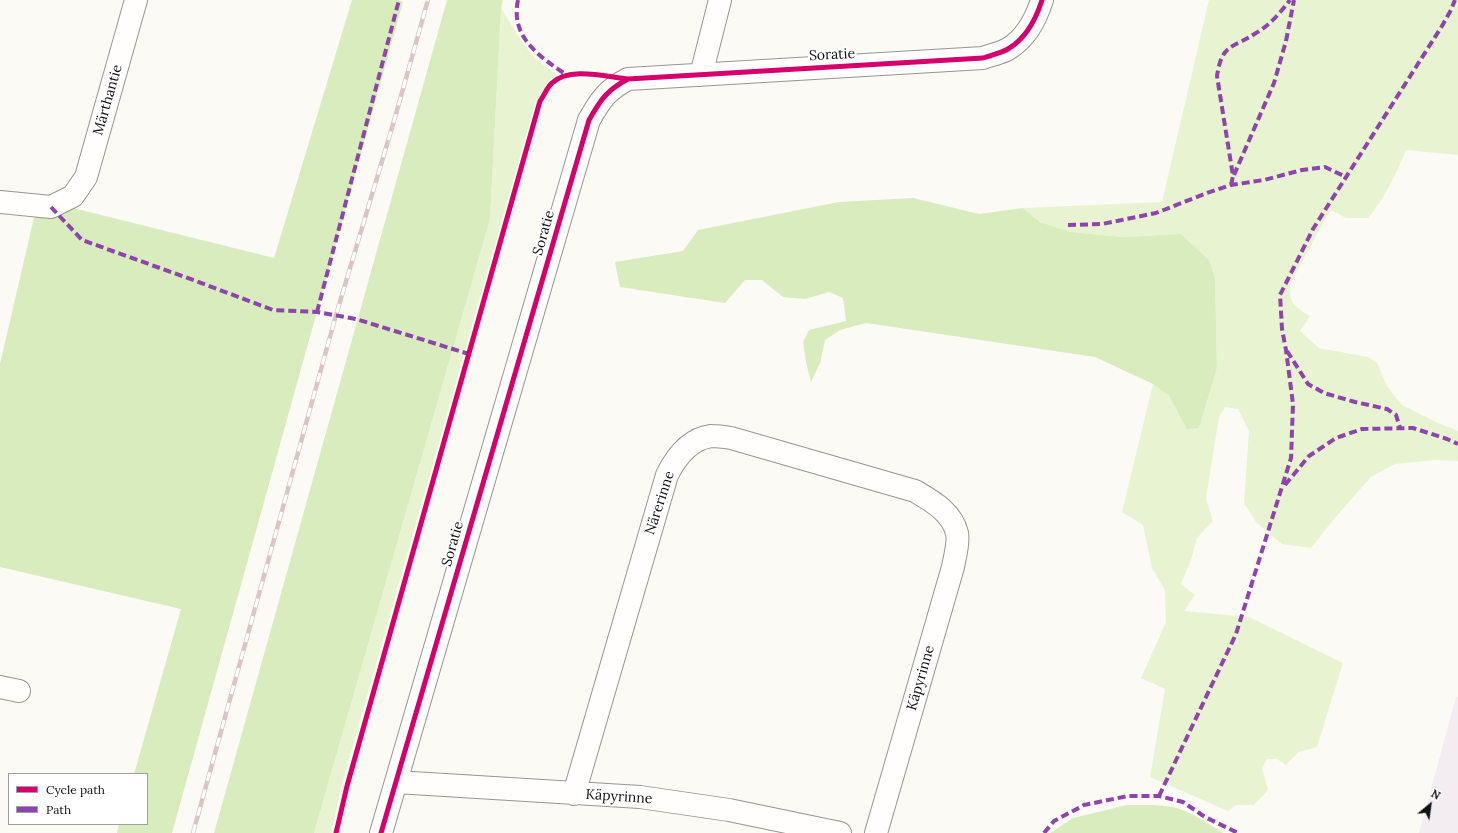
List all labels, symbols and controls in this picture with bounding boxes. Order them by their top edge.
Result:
street label: Soratie [809,45,855,65]
street label: Märthantie [90,63,126,137]
street label: Soratie [530,208,558,258]
street label: Närerinne [642,469,678,537]
street label: Soratie [439,519,467,569]
street label: Käpyrinne [904,643,938,713]
legend [8,773,148,825]
text: Cycle path [46,782,105,797]
north arrow [1410,785,1450,825]
street label: Käpyrinne [585,786,653,808]
text: N [1429,786,1443,803]
text: Path [46,802,71,817]

